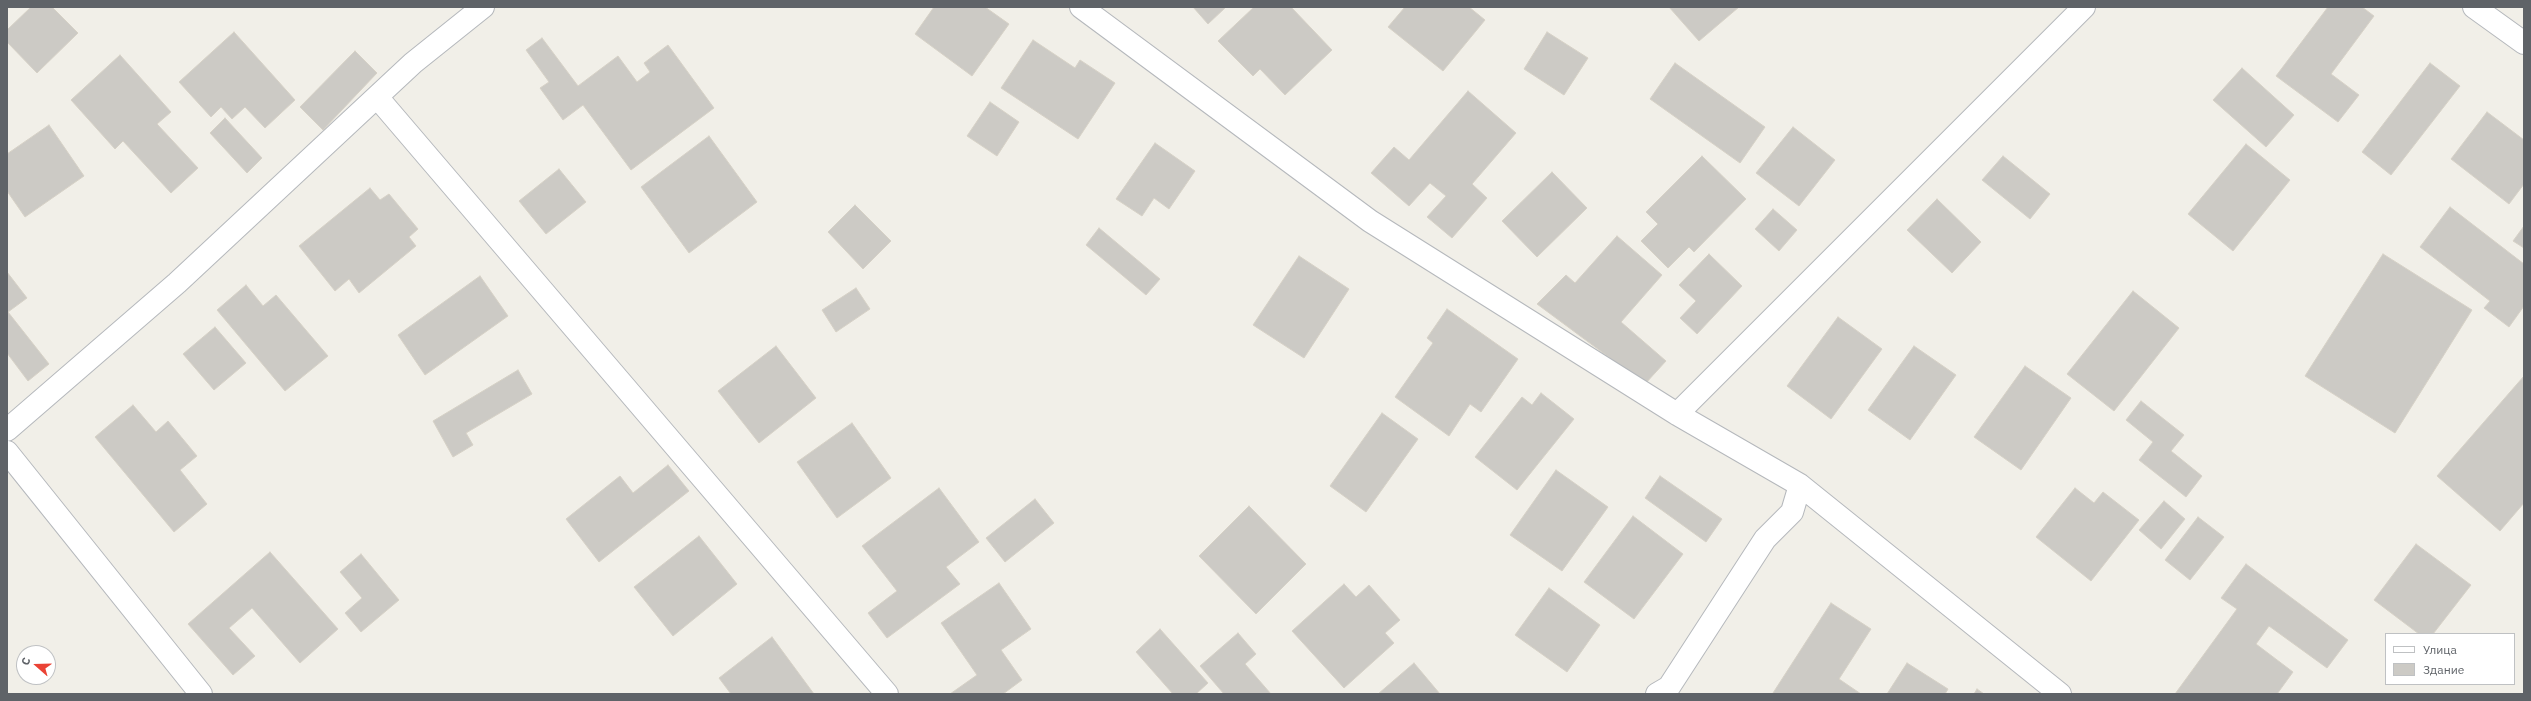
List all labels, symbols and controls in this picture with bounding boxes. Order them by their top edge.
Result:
legend [2385,633,2515,685]
text: Улица [2423,642,2457,657]
north arrow [16,645,56,685]
text: С [18,655,33,667]
text: Здание [2423,662,2464,677]

